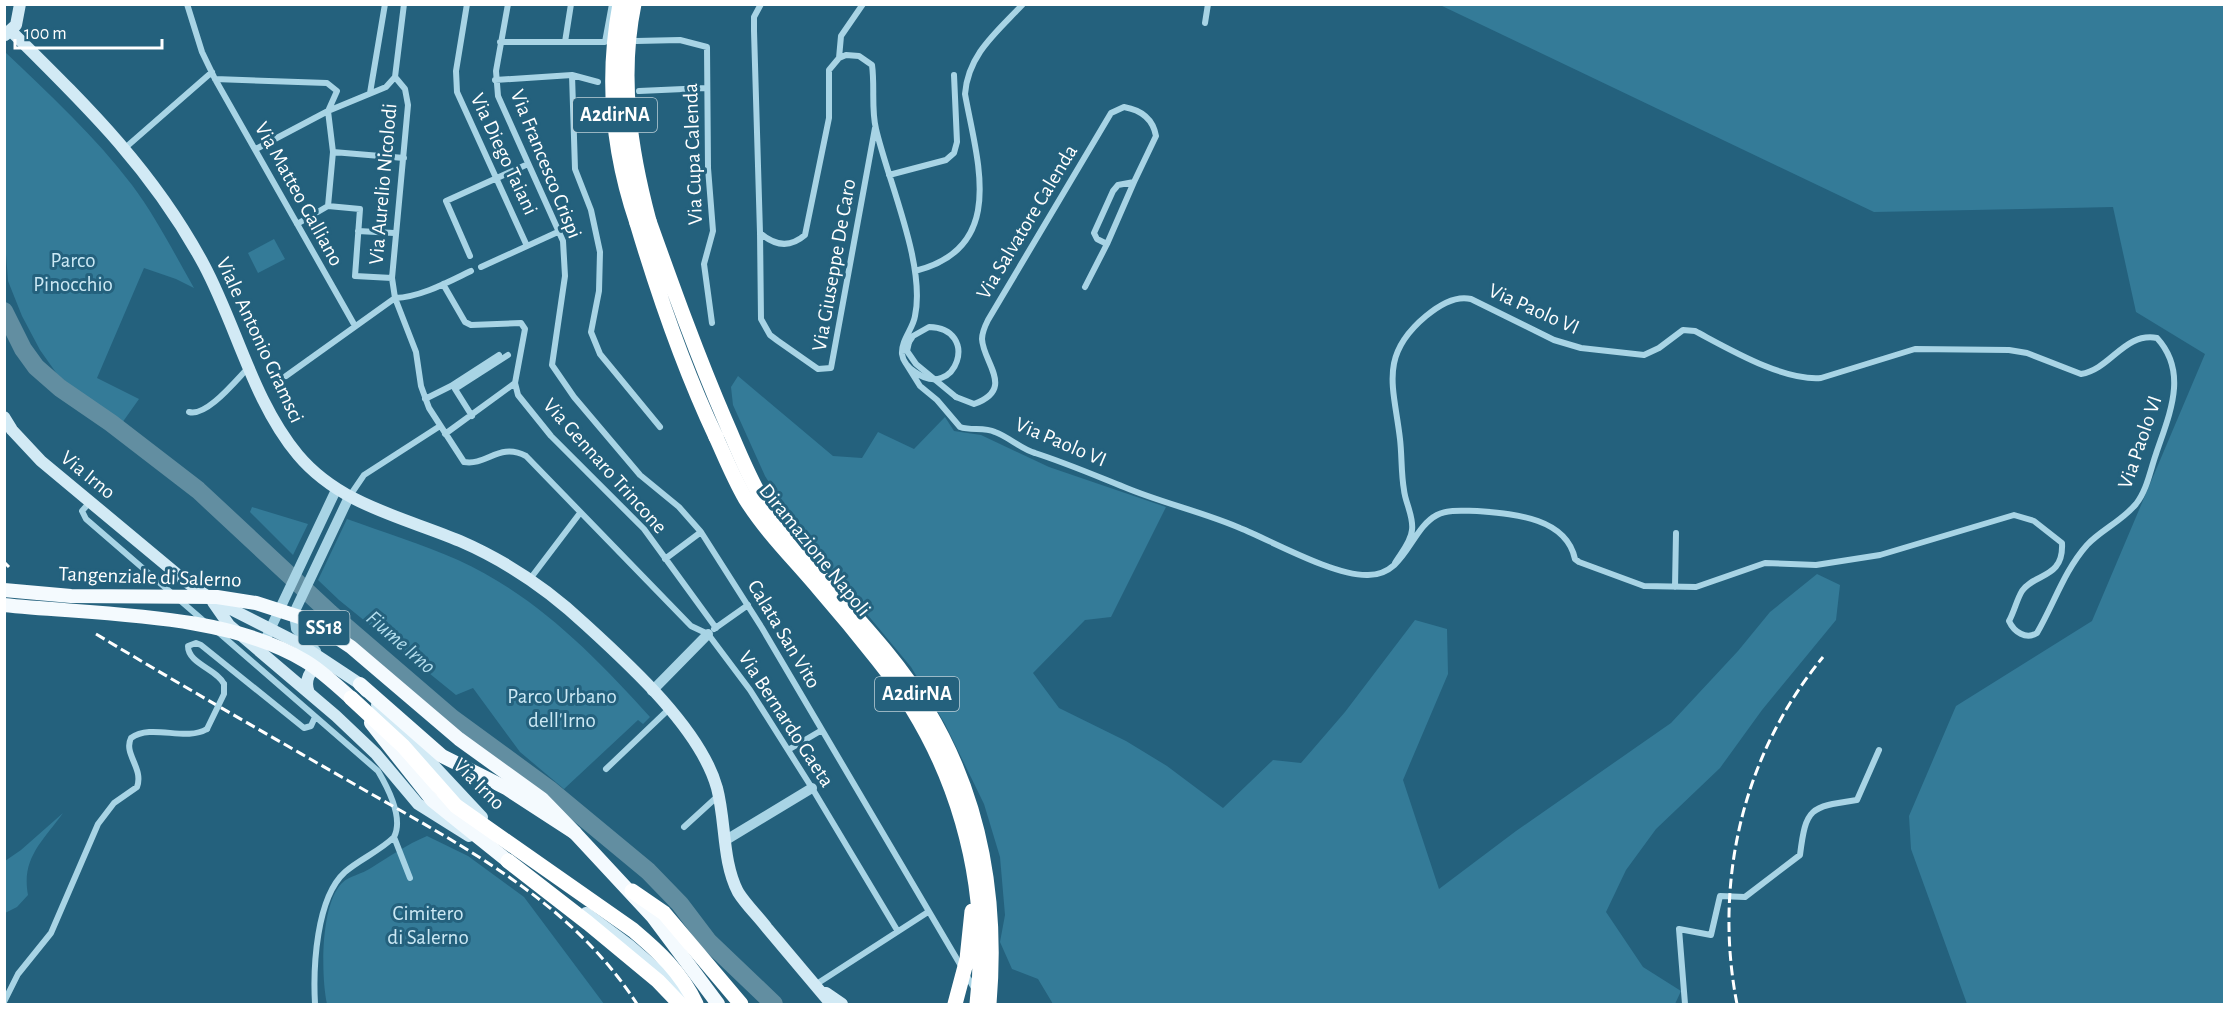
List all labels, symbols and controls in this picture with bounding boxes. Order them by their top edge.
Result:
scale bar [15,12,162,50]
text: 100 m [24,25,67,43]
street label: Via Cupa Calenda [680,82,706,225]
street label: Via Francesco Crispi [507,87,585,241]
street label: Via Diego Taiani [467,90,541,218]
road number: A2dirNA [573,98,657,132]
street label: Via Aurelio Nicolodi [365,102,401,266]
street label: Via Matteo Galliano [251,119,347,269]
street label: Via Salvatore Calenda [973,141,1081,303]
street label: Via Giuseppe De Caro [808,177,860,353]
park label: Parco Pinocchio [33,250,113,295]
street label: Viale Antonio Gramsci [212,254,308,426]
street label: Via Paolo VI [1485,280,1583,338]
street label: Via Paolo VI [2114,393,2166,491]
street label: Via Gennaro Trincone [539,394,671,538]
street label: Via Paolo VI [1012,413,1110,471]
street label: Via Irno [57,447,119,503]
street label: Diramazione Napoli [755,480,875,620]
street label: Tangenziale di Salerno [58,563,242,591]
street label: Calata San Vito [744,576,824,692]
water label: Fiume Irno [362,606,440,678]
road number: SS18 [298,611,350,645]
street label: Via Bernardo Gaeta [734,647,838,791]
road number: A2dirNA [875,677,959,711]
park label: Parco Urbano dell'Irno [507,686,617,731]
street label: Via Irno [449,754,509,814]
park label: Cimitero di Salerno [387,903,469,948]

